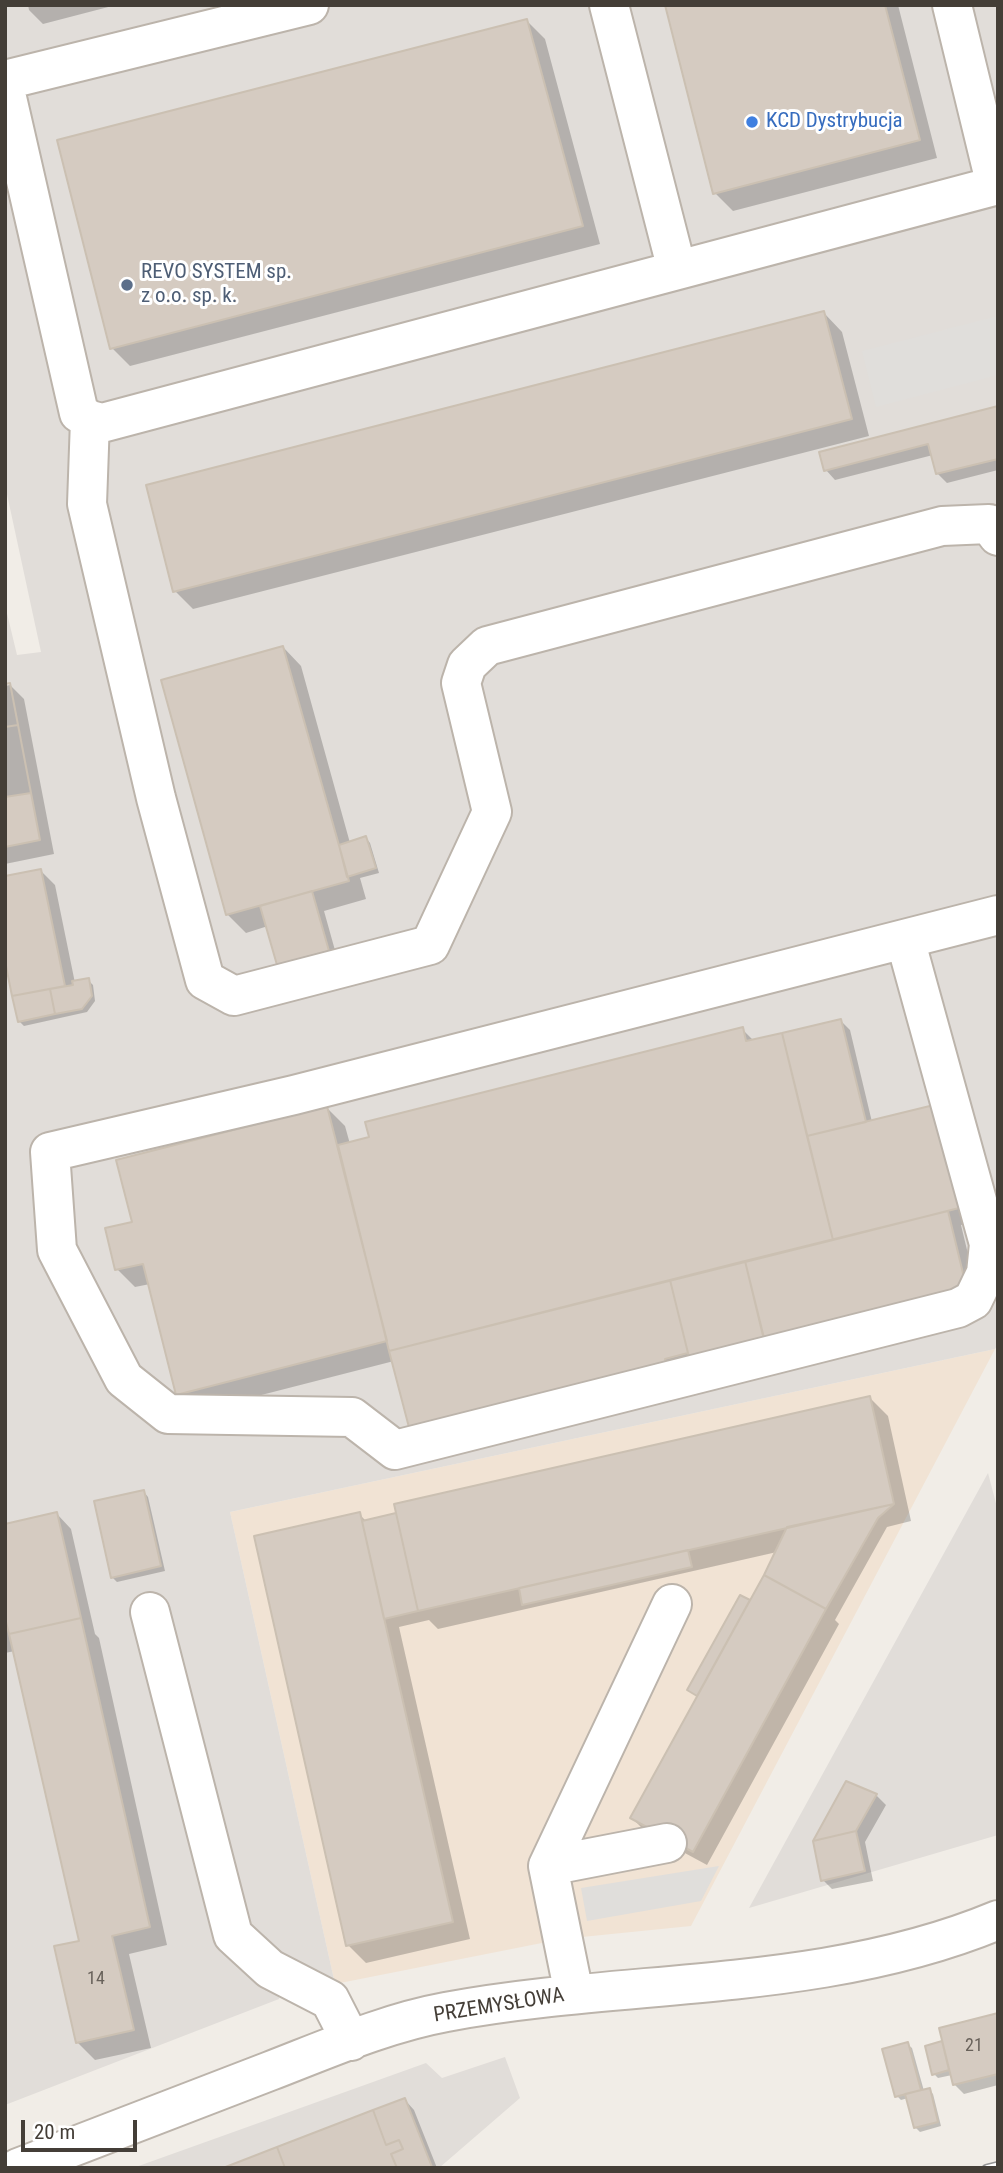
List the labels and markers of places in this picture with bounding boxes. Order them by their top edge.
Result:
place label: KCD Dystrybucja [766,109,903,135]
marker: KCD Dystrybucja [744,114,760,130]
place label: REVO SYSTEM sp. z o.o. sp. k. [141,260,292,310]
marker: REVO SYSTEM sp. z o.o. sp. k. [119,277,135,293]

